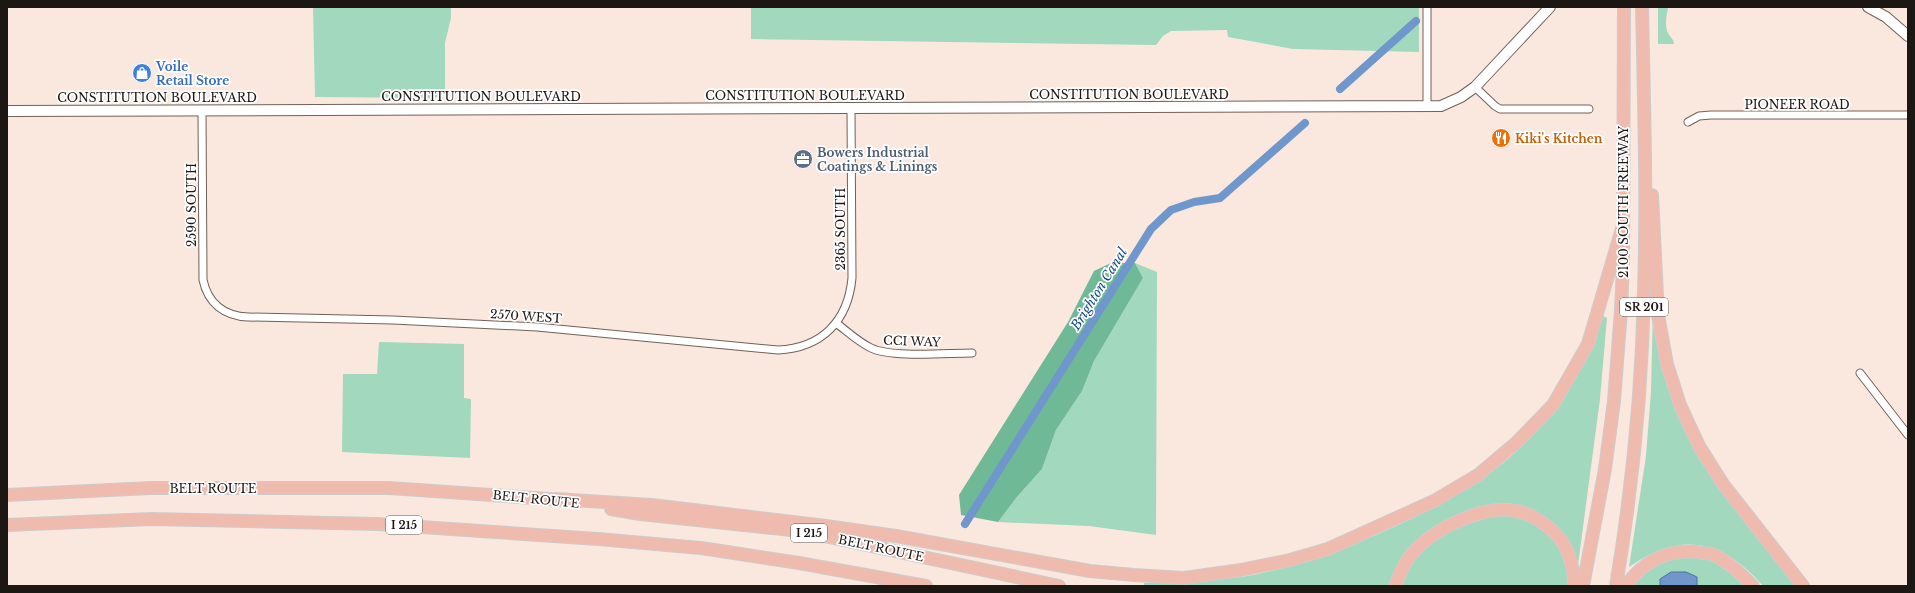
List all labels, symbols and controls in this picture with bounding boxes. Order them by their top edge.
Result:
place label: Voile Retail Store [155,59,229,88]
shop icon: Voile Retail Store [131,62,153,84]
street label: CONSTITUTION BOULEVARD [1029,87,1229,102]
street label: CONSTITUTION BOULEVARD [705,88,905,103]
street label: CONSTITUTION BOULEVARD [381,89,581,104]
street label: CONSTITUTION BOULEVARD [57,90,257,105]
street label: PIONEER ROAD [1744,97,1850,112]
street label: 2100 SOUTH FREEWAY [1616,126,1631,278]
restaurant icon: Kiki's Kitchen [1490,127,1512,149]
place label: Kiki's Kitchen [1515,131,1603,146]
place label: Bowers Industrial Coatings & Linings [817,145,938,174]
office icon: Bowers Industrial Coatings & Linings [792,148,814,170]
street label: 2590 SOUTH [184,163,199,247]
street label: 2365 SOUTH [833,188,848,270]
water label: Brighton Canal [1066,244,1132,334]
road number: SR 201 [1620,298,1668,316]
street label: 2570 WEST [490,306,563,326]
street label: CCI WAY [883,332,941,350]
street label: BELT ROUTE [169,481,257,496]
street label: BELT ROUTE [492,487,580,511]
road number: I 215 [386,516,422,534]
road number: I 215 [791,524,827,542]
street label: BELT ROUTE [837,532,925,564]

